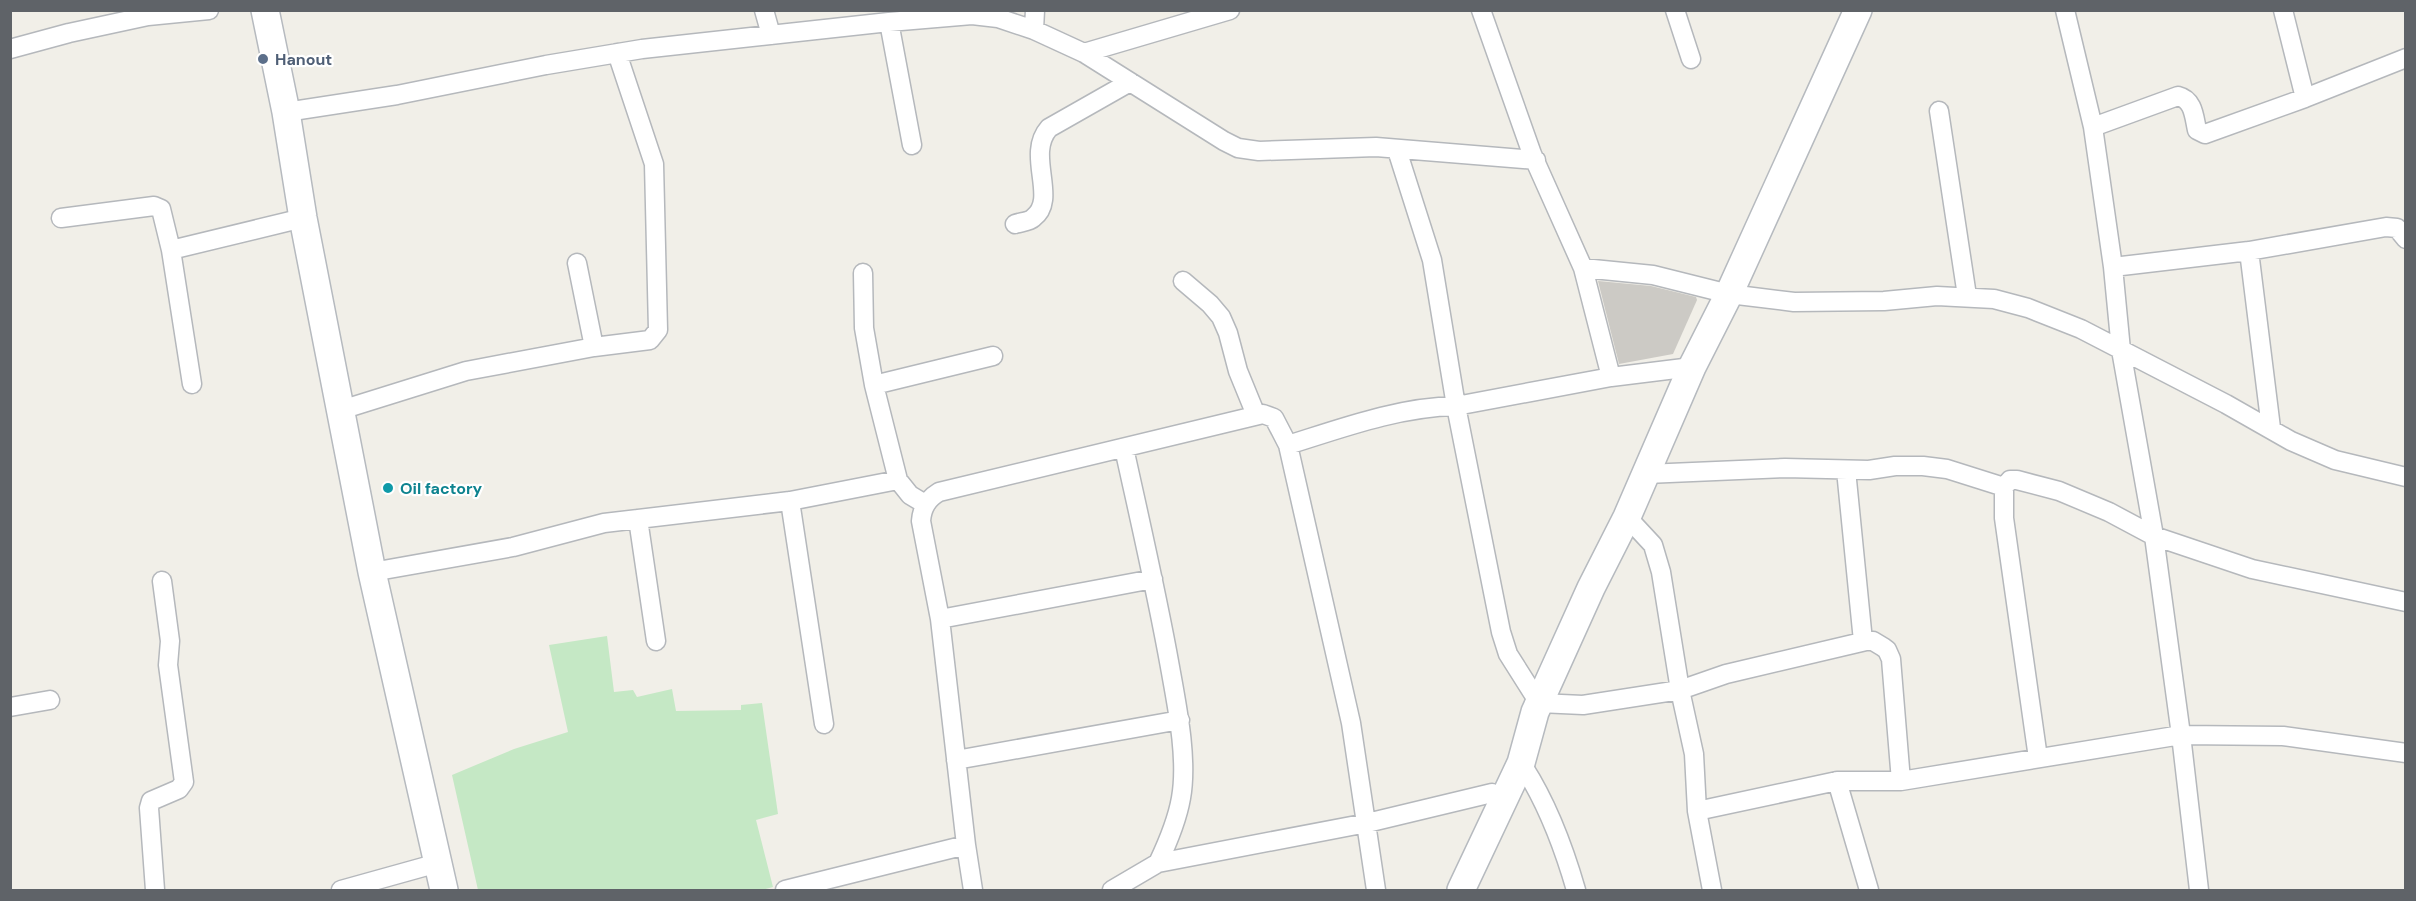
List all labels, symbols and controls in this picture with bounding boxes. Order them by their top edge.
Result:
place label: Hanout [275,49,332,70]
marker: Hanout [256,52,270,66]
place label: Oil factory [400,478,483,499]
marker: Oil factory [381,481,395,495]

